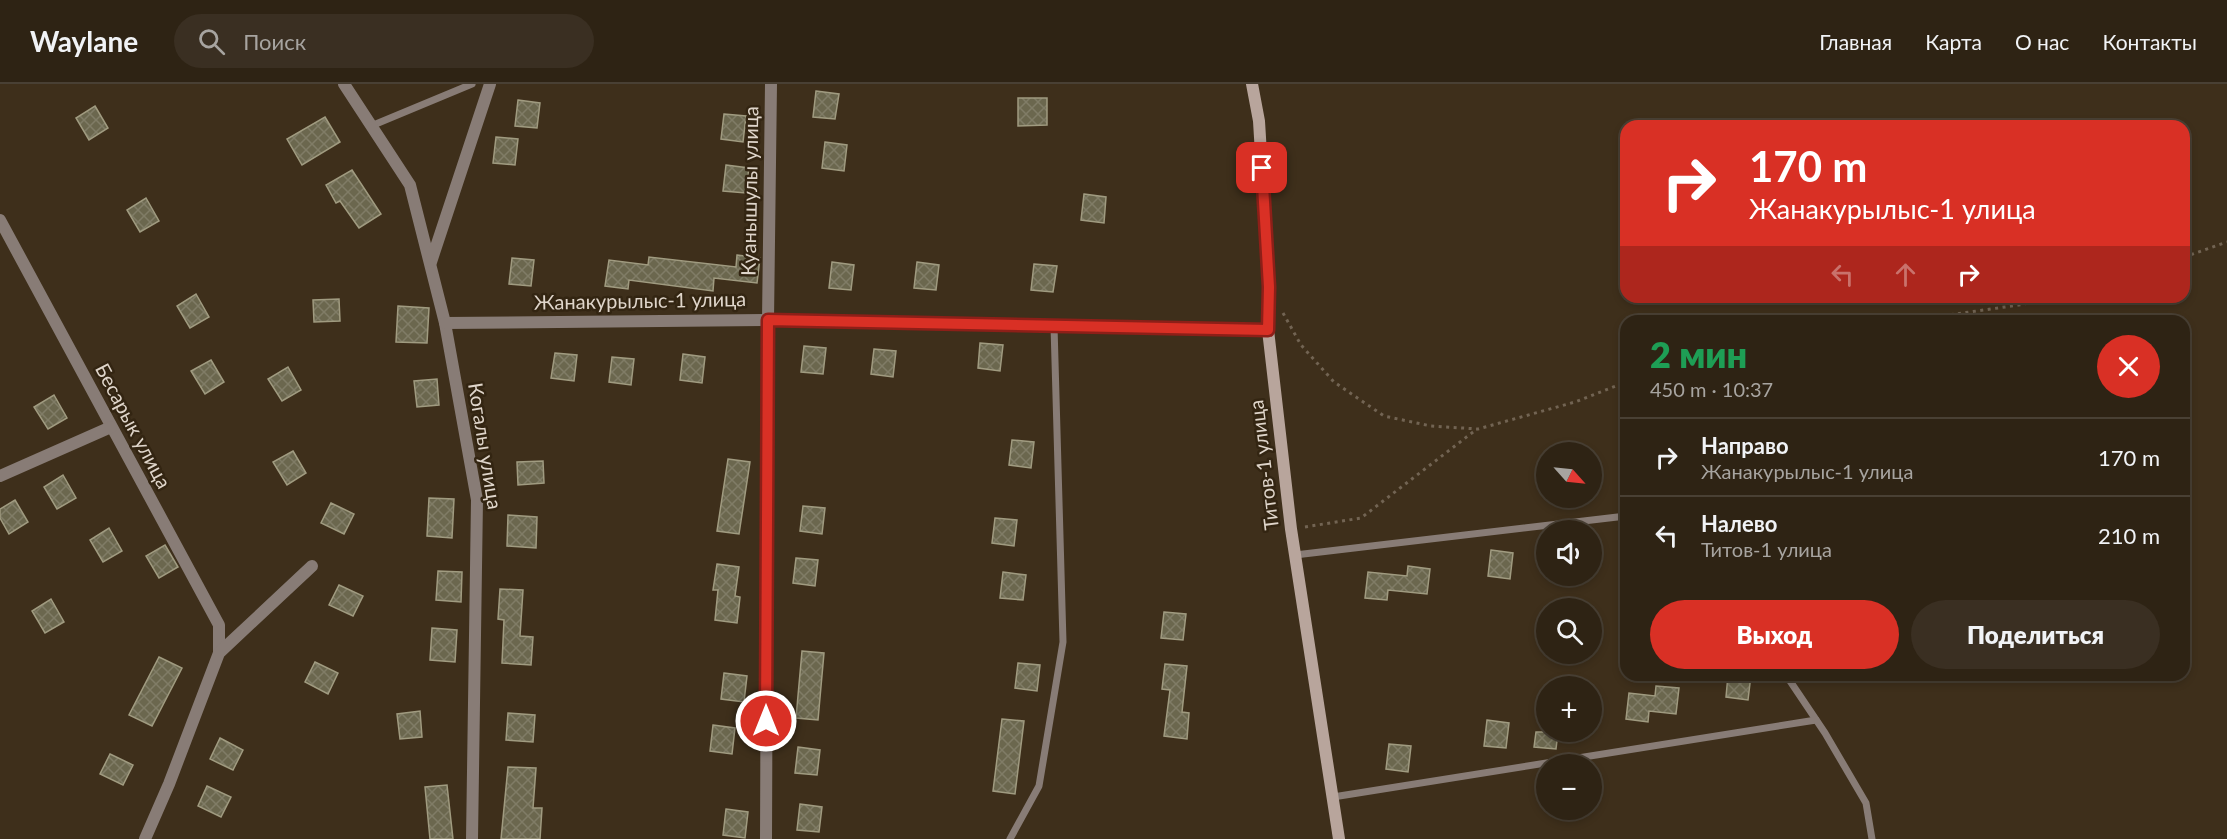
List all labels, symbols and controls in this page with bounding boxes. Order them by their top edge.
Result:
search box [174,14,594,68]
text: Waylane [30,24,138,58]
icon: search [195,25,228,58]
text: Поиск [243,28,306,55]
text: Главная [1819,29,1892,54]
text: Карта [1925,29,1982,54]
text: О нас [2015,29,2069,54]
text: Контакты [2102,29,2197,54]
street label: Куанышулы улица [736,106,762,276]
text: 170 m [1749,141,1867,191]
pin [1236,142,1287,193]
icon: right [1650,144,1728,222]
icon: arrive [1245,151,1278,184]
text: Жанакурылыс-1 улица [1749,192,2036,225]
icon: left [1826,258,1859,291]
icon: ahead [1889,258,1922,291]
icon: right [1952,258,1985,291]
street label: Жанакурылыс-1 улица [534,286,746,314]
text: 2 мин [1650,332,1747,376]
button: close [2097,335,2160,398]
street label: Бесарык улица [91,359,177,492]
text: 450 m · 10:37 [1650,377,1773,401]
street label: Когалы улица [464,381,508,511]
street label: Титов-1 улица [1243,399,1283,532]
text: Направо [1701,432,1789,459]
icon: right [1650,441,1683,474]
north arrow [1536,442,1602,508]
map controls [1536,442,1602,820]
text: 170 m [2098,444,2160,471]
text: Жанакурылыс-1 улица [1701,459,1913,483]
text: Налево [1701,510,1777,537]
icon: left [1650,519,1683,552]
button: sound [1536,520,1602,586]
text: 210 m [2098,522,2160,549]
text: Титов-1 улица [1701,537,1832,561]
button: search [1536,598,1602,664]
button: Выход [1650,600,1899,669]
button: Поделиться [1911,600,2160,669]
button: + [1536,676,1602,742]
position arrow [734,689,798,753]
button: − [1536,754,1602,820]

